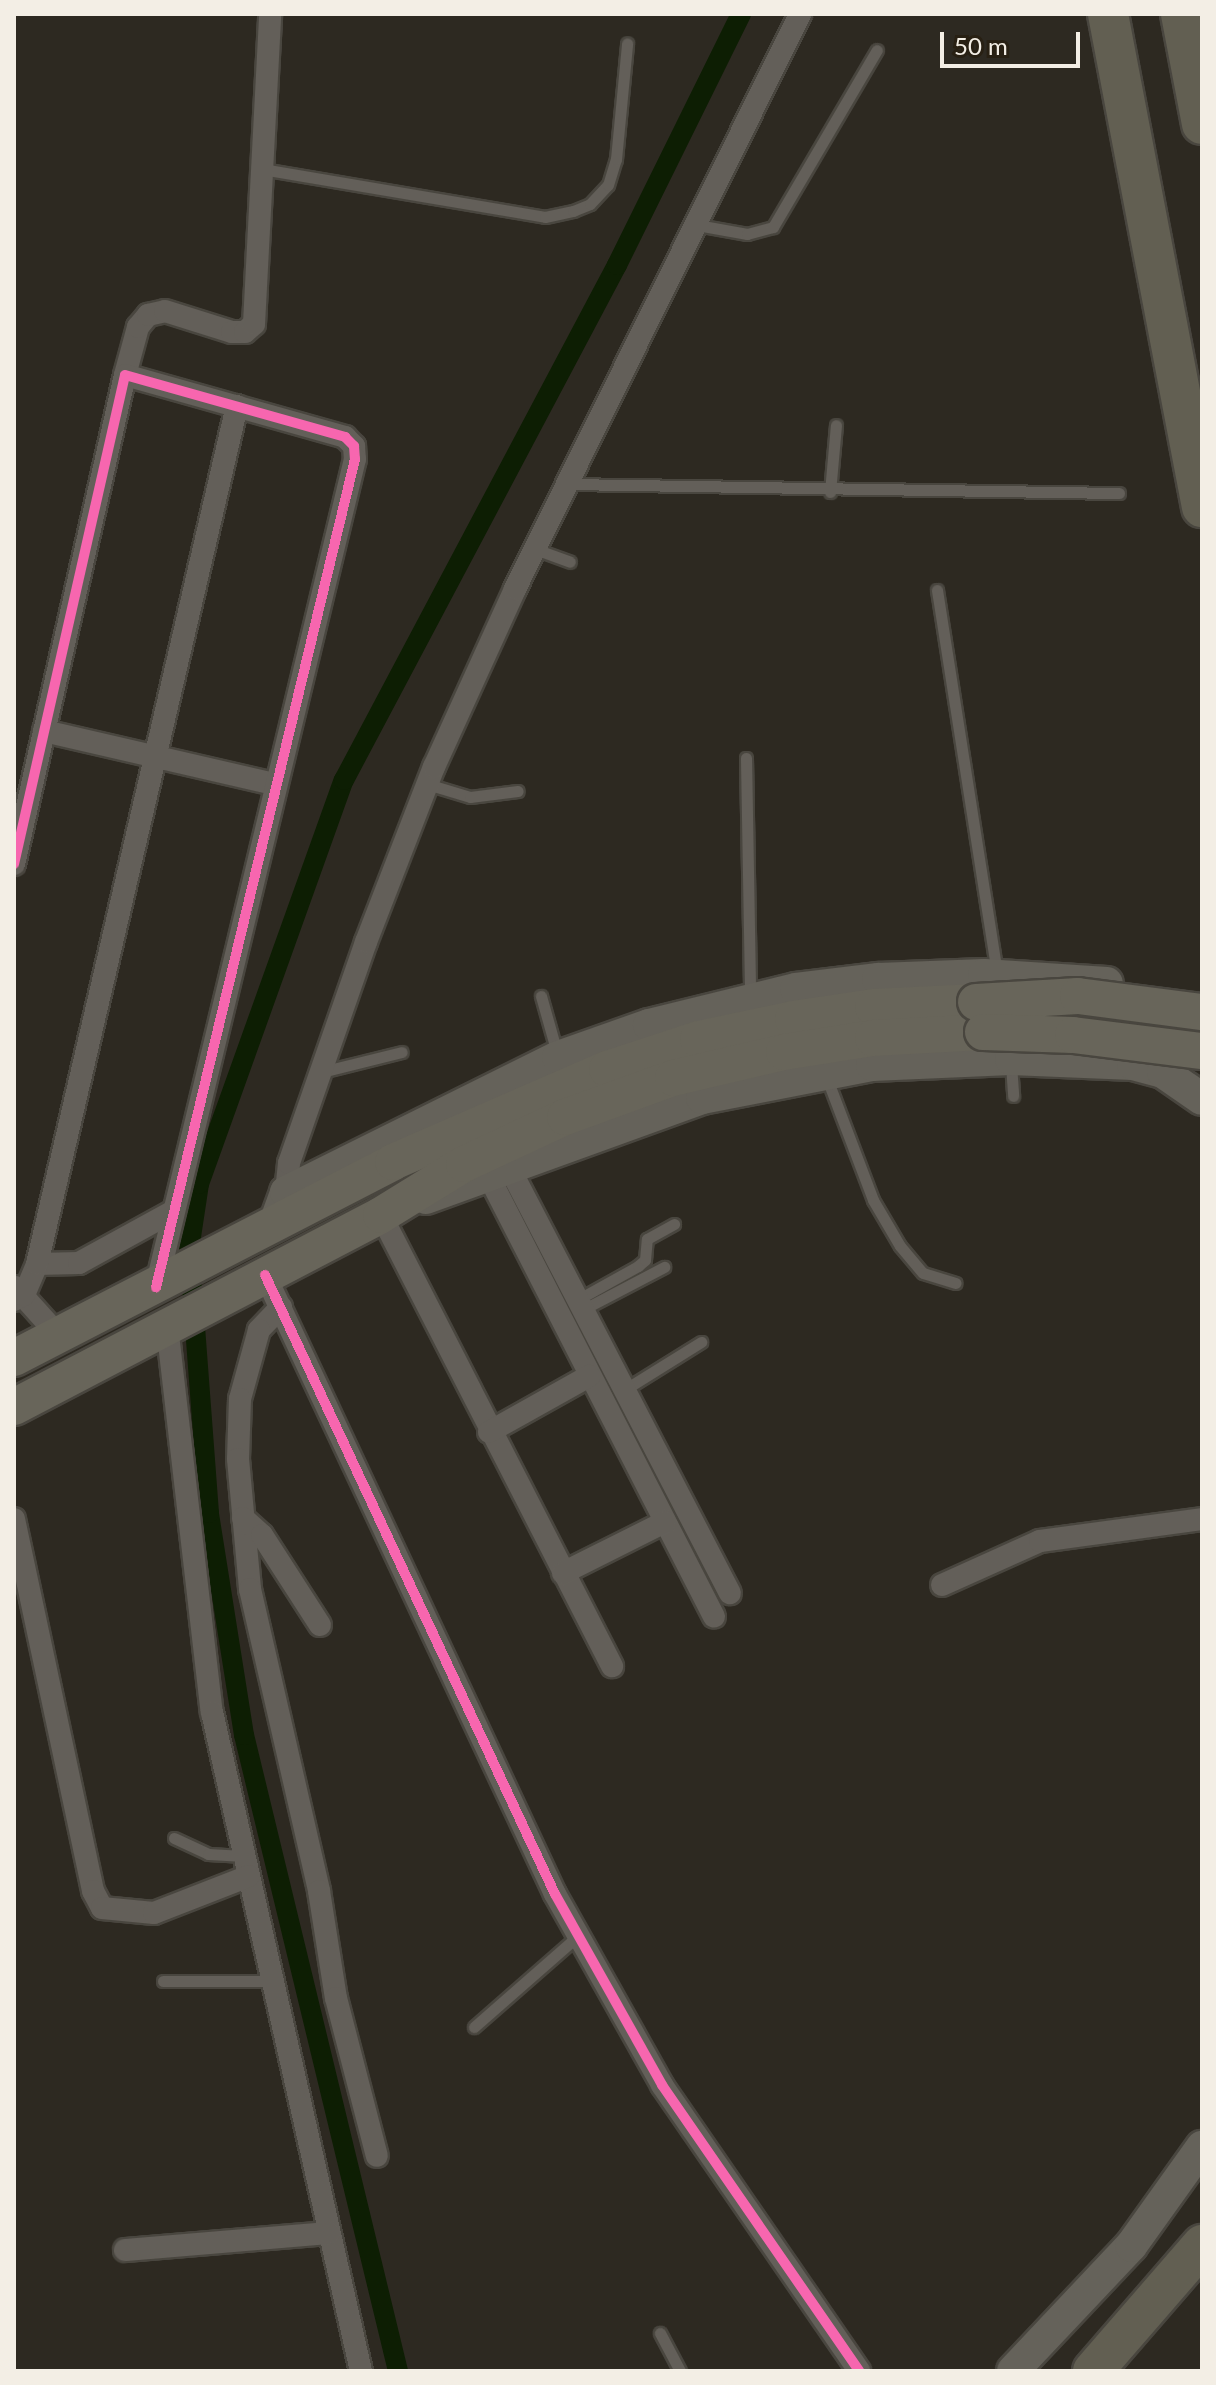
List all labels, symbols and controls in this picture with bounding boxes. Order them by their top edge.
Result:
scale bar [944,16,1084,66]
text: 50 m [954,31,1008,60]

